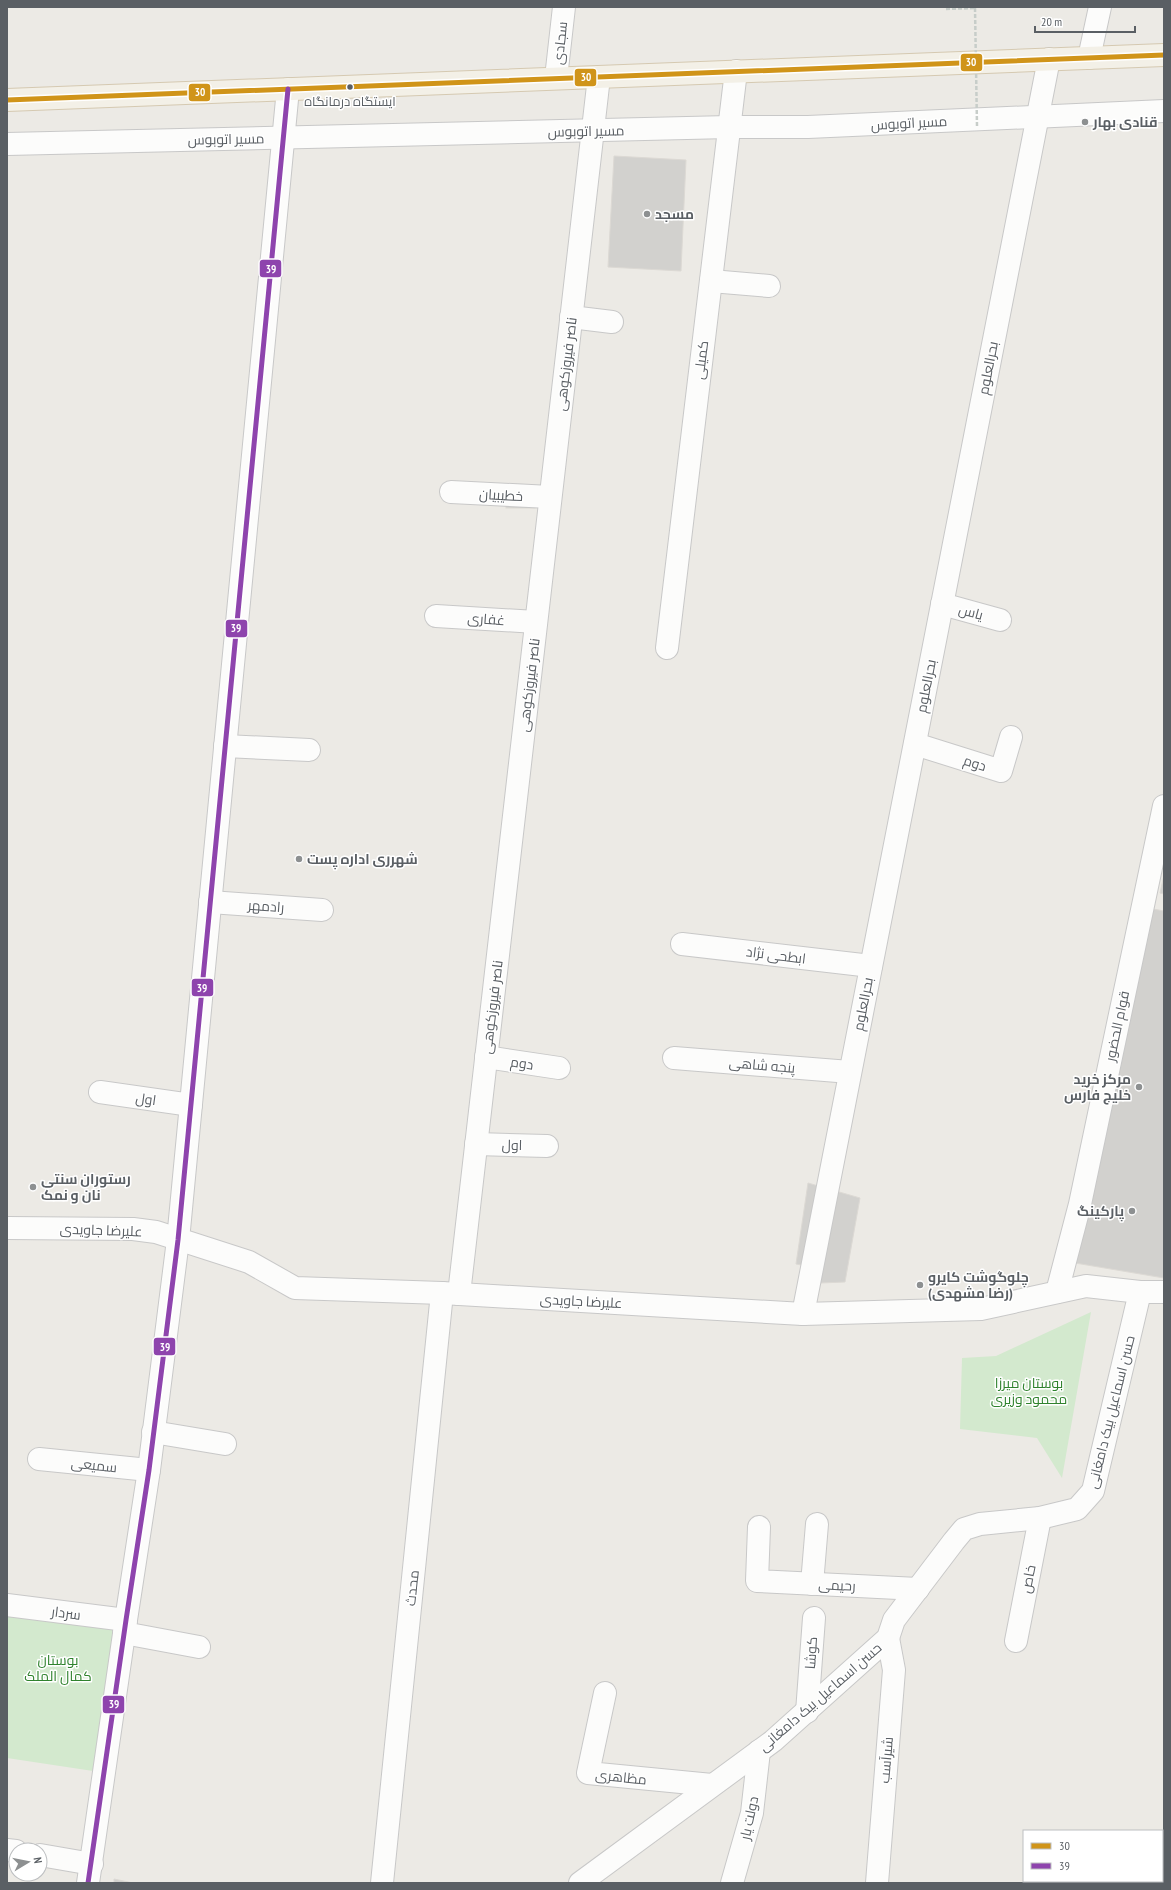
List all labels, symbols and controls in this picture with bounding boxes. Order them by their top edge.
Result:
scale bar [1035,8,1135,34]
text: 20 m [1041,14,1062,29]
street label: سجادی [549,20,571,66]
line badge: 30 [960,53,983,72]
text: 30 [966,55,976,69]
line badge: 30 [574,68,597,87]
text: 30 [581,70,591,84]
marker: ایستگاه درمانگاه [345,82,355,92]
line badge: 30 [188,83,211,102]
text: 30 [195,85,205,99]
place label: ایستگاه درمانگاه [304,93,396,110]
street label: مسیر اتوبوس [870,112,948,134]
place label: قنادی بهار [1092,113,1158,131]
marker: قنادی بهار [1080,117,1090,127]
street label: مسیر اتوبوس [547,121,625,141]
street label: مسیر اتوبوس [187,129,265,149]
place label: مسجد [655,205,694,223]
marker: مسجد [642,209,652,219]
line badge: 39 [259,259,282,278]
text: 39 [266,262,276,276]
street label: ناصر فیروزکوهی [551,316,581,412]
street label: کمیلی [690,340,712,380]
street label: بحرالعلوم [974,340,1003,396]
street label: خطیبیان [479,485,523,505]
street label: یاس [957,600,986,624]
street label: غفاری [467,609,505,629]
line badge: 39 [225,619,248,638]
text: 39 [231,621,241,635]
street label: ناصر فیروزکوهی [514,637,544,733]
street label: بحرالعلوم [912,658,941,714]
street label: دوم [961,751,989,776]
place label: شهرری اداره پست [307,850,418,870]
marker: شهرری اداره پست [294,854,304,864]
street label: رادمهر [246,896,285,916]
street label: ابطحی نژاد [745,942,807,968]
street label: ناصر فیروزکوهی [477,959,507,1055]
street label: بحرالعلوم [849,976,878,1032]
line badge: 39 [191,978,214,997]
text: 39 [197,981,207,995]
street label: قوام الحضور [1101,989,1134,1064]
street label: دوم [509,1052,535,1075]
street label: پنجه شاهی [728,1053,796,1078]
place label: مرکز خرید خلیج فارس [1064,1070,1131,1105]
marker: مرکز خرید خلیج فارس [1134,1082,1144,1092]
street label: اول [134,1089,158,1109]
street label: اول [501,1136,523,1154]
place label: رستوران سنتی نان و نمک [41,1170,131,1204]
marker: رستوران سنتی نان و نمک [28,1182,38,1192]
place label: پارکینگ [1077,1202,1124,1222]
marker: پارکینگ [1127,1206,1137,1216]
street label: علیرضا جاویدی [59,1220,143,1240]
place label: چلوگوشت کایرو (رضا مشهدی) [928,1268,1029,1302]
marker: چلوگوشت کایرو (رضا مشهدی) [915,1280,925,1290]
street label: علیرضا جاویدی [539,1290,623,1312]
street label: حسن اسماعیل بیک دامغانی [1083,1333,1139,1491]
line badge: 39 [153,1337,176,1356]
text: 39 [160,1340,170,1354]
park label: بوستان میرزا محمود وزیری [991,1374,1067,1408]
street label: سمیعی [70,1454,118,1476]
street label: خاص [1016,1563,1040,1595]
street label: محدث [401,1569,423,1607]
street label: رحیمی [818,1575,856,1595]
street label: سردار [49,1602,82,1624]
street label: کوشا [801,1636,821,1670]
street label: حسن اسماعیل بیک دامغانی [755,1639,885,1755]
park label: بوستان کمال الملک [24,1651,92,1685]
line badge: 39 [102,1695,125,1714]
text: 39 [109,1697,119,1711]
street label: شیرآسب [875,1736,897,1784]
street label: مظاهری [594,1765,648,1789]
street label: دولت یار [735,1795,762,1842]
legend [1023,1830,1163,1882]
text: 30 [1059,1838,1070,1853]
north arrow [8,1842,48,1882]
text: N [30,1856,45,1864]
text: 39 [1059,1858,1070,1873]

